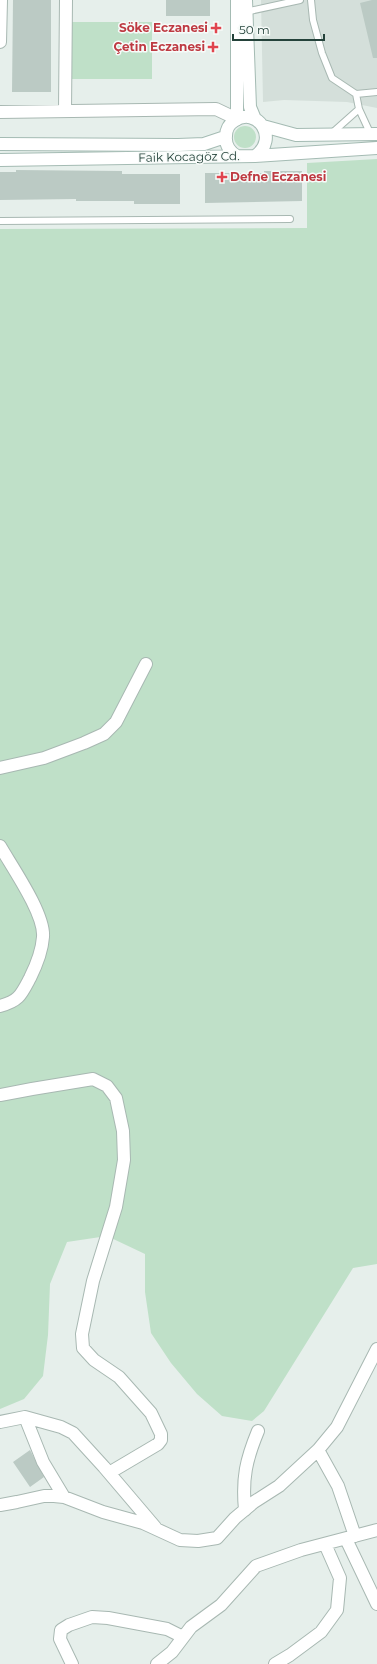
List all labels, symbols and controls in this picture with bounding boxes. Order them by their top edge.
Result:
scale bar [233,16,324,42]
place label: Söke Eczanesi [119,20,208,35]
text: 50 m [239,22,270,37]
marker: Söke Eczanesi [211,23,221,33]
place label: Çetin Eczanesi [114,39,205,54]
marker: Çetin Eczanesi [208,42,218,52]
street label: Faik Kocagöz Cd. [138,148,240,165]
place label: Defne Eczanesi [230,169,326,184]
marker: Defne Eczanesi [217,172,227,182]

